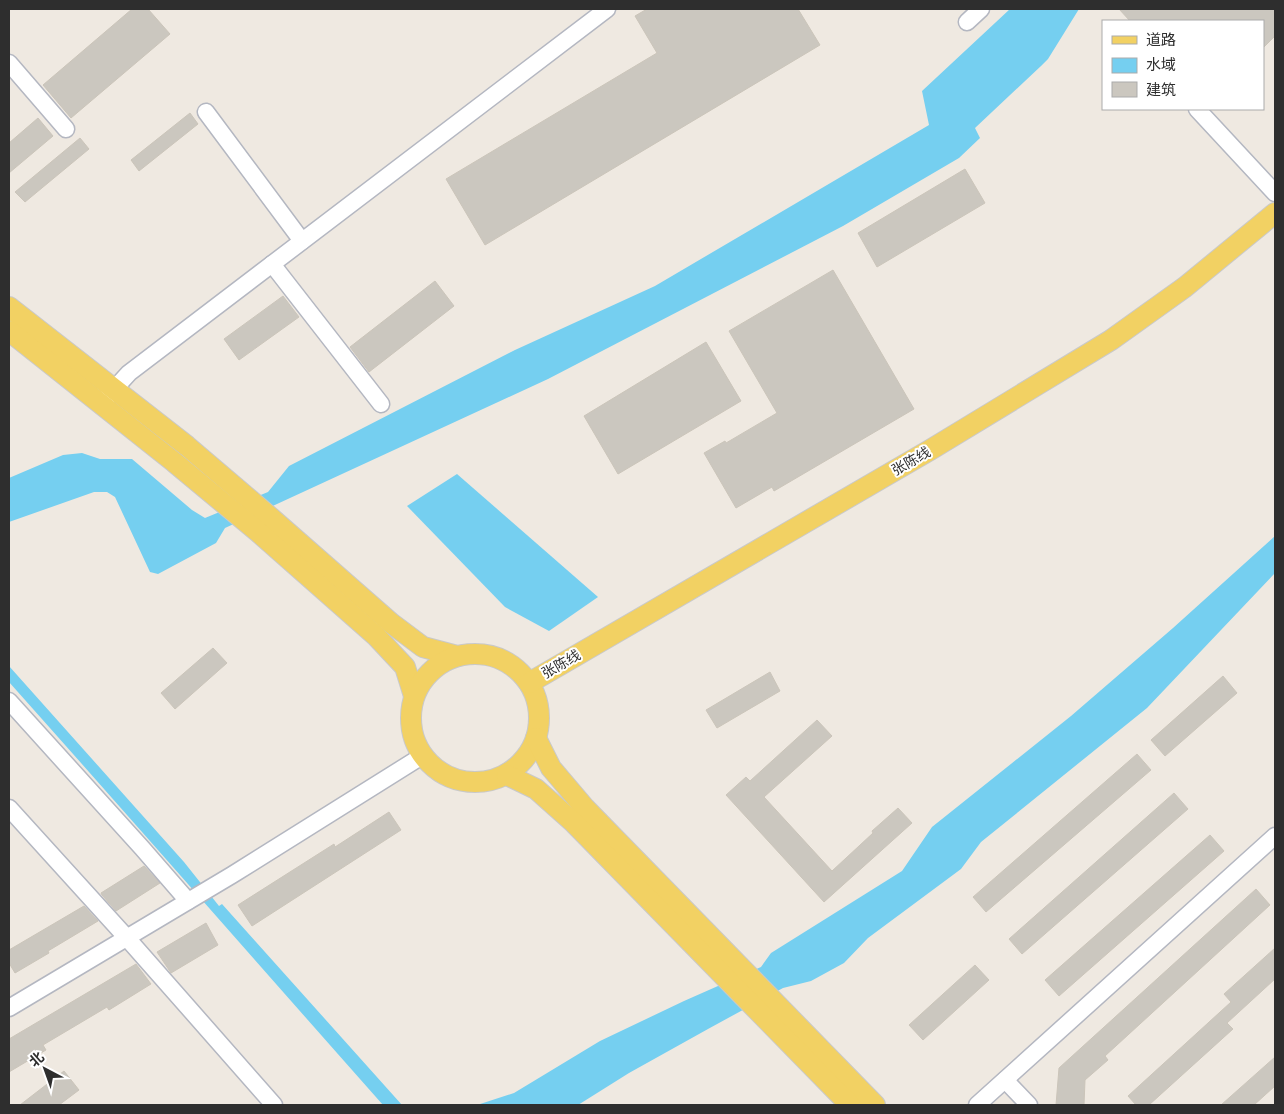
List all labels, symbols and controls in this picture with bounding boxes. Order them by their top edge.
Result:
legend [1102,20,1264,110]
text: 道路 [1146,31,1176,49]
text: 水域 [1146,56,1176,74]
text: 建筑 [1146,81,1176,99]
street label: 张陈线 [889,444,933,478]
street label: 张陈线 [539,647,583,681]
north arrow [20,1044,70,1094]
text: 北 [26,1049,47,1070]

